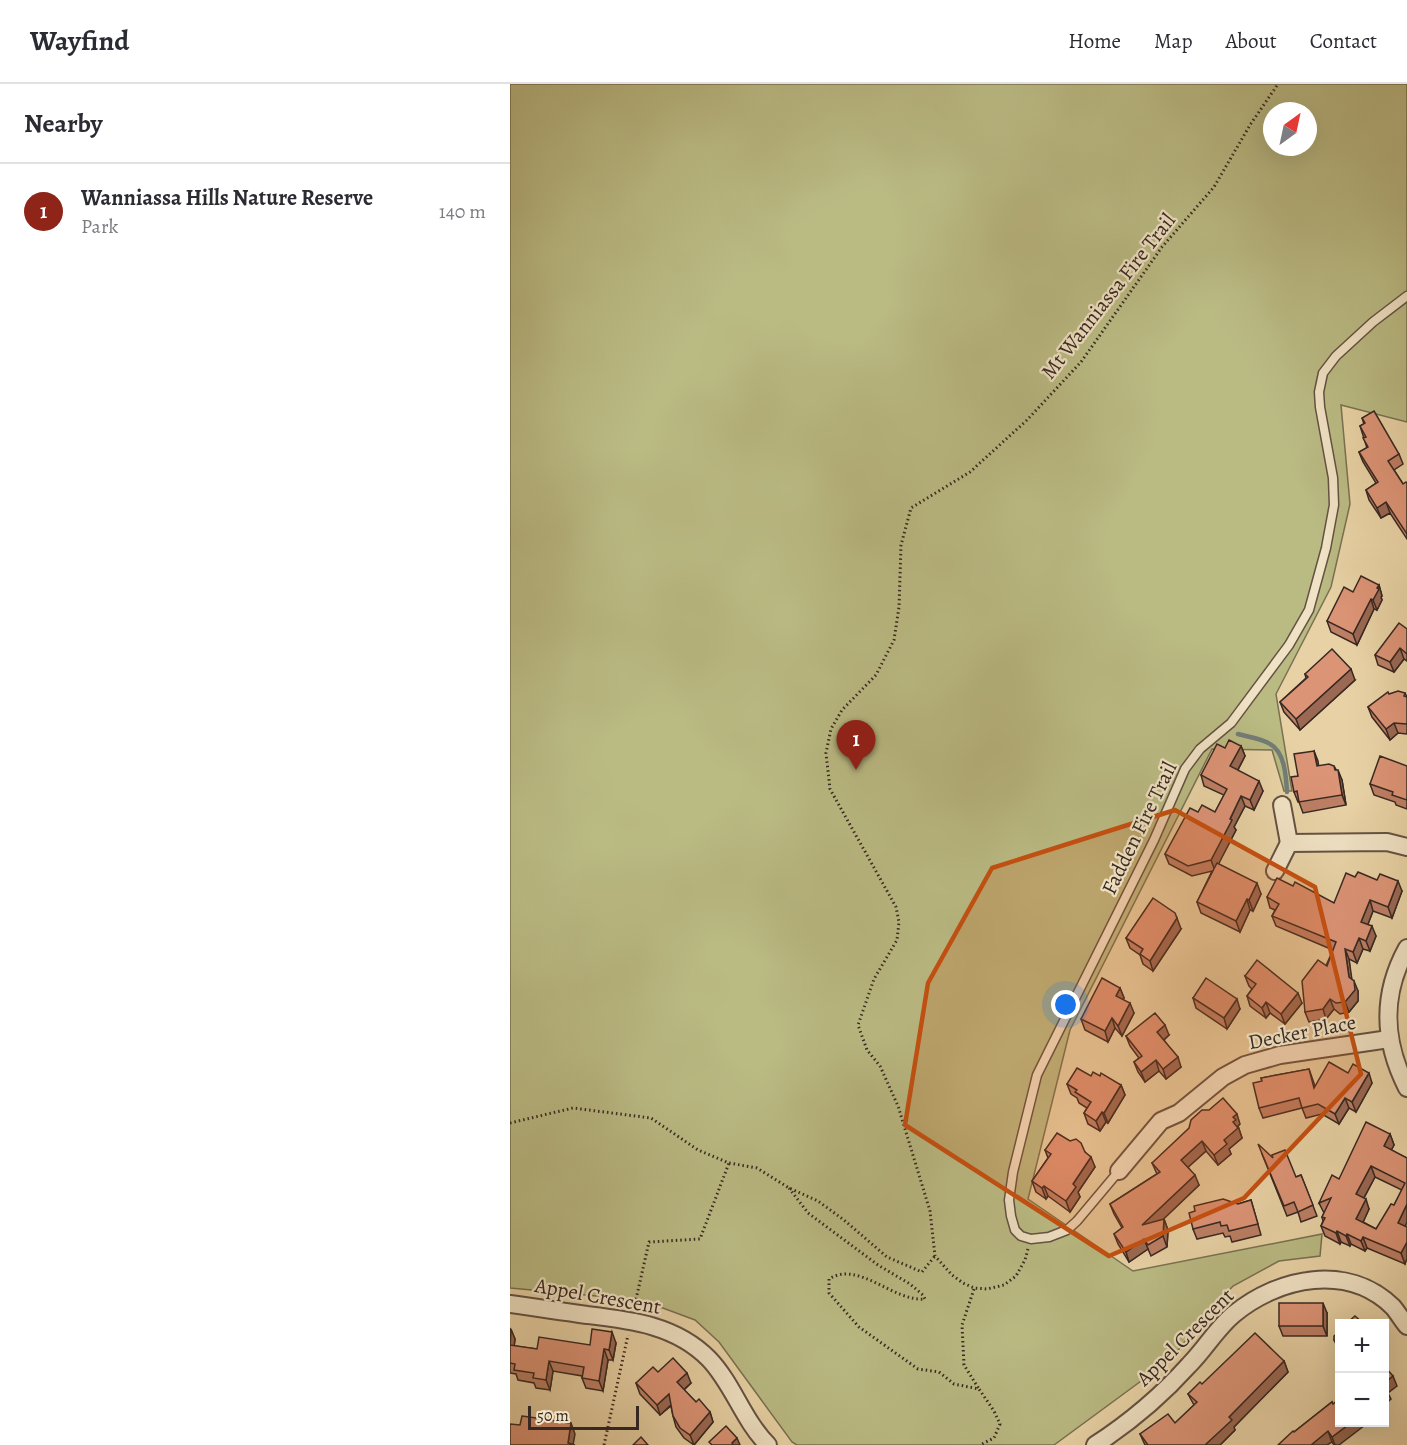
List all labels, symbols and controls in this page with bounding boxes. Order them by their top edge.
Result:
text: Wayfind [30,22,129,60]
text: Home [1068,27,1121,55]
text: Map [1154,27,1192,55]
text: About [1225,27,1277,55]
text: Contact [1310,27,1377,55]
north arrow [1263,102,1317,156]
text: Nearby [24,106,103,141]
text: Wanniassa Hills Nature Reserve [81,183,373,213]
text: 1 [40,198,47,225]
text: 140 m [439,198,486,225]
street label: Mt Wanniassa Fire Trail [1034,207,1182,385]
text: Park [81,213,119,240]
pin: 1 [836,720,876,770]
street label: Fadden Fire Trail [1095,757,1183,899]
your location [1051,990,1080,1019]
street label: Decker Place [1246,1008,1358,1056]
street label: Appel Crescent [532,1271,663,1321]
street label: Appel Crescent [1129,1282,1240,1393]
map controls [1335,1319,1389,1427]
button: + [1335,1319,1389,1373]
button: − [1335,1373,1389,1427]
scale bar [528,1403,639,1430]
text: 50 m [537,1405,569,1427]

